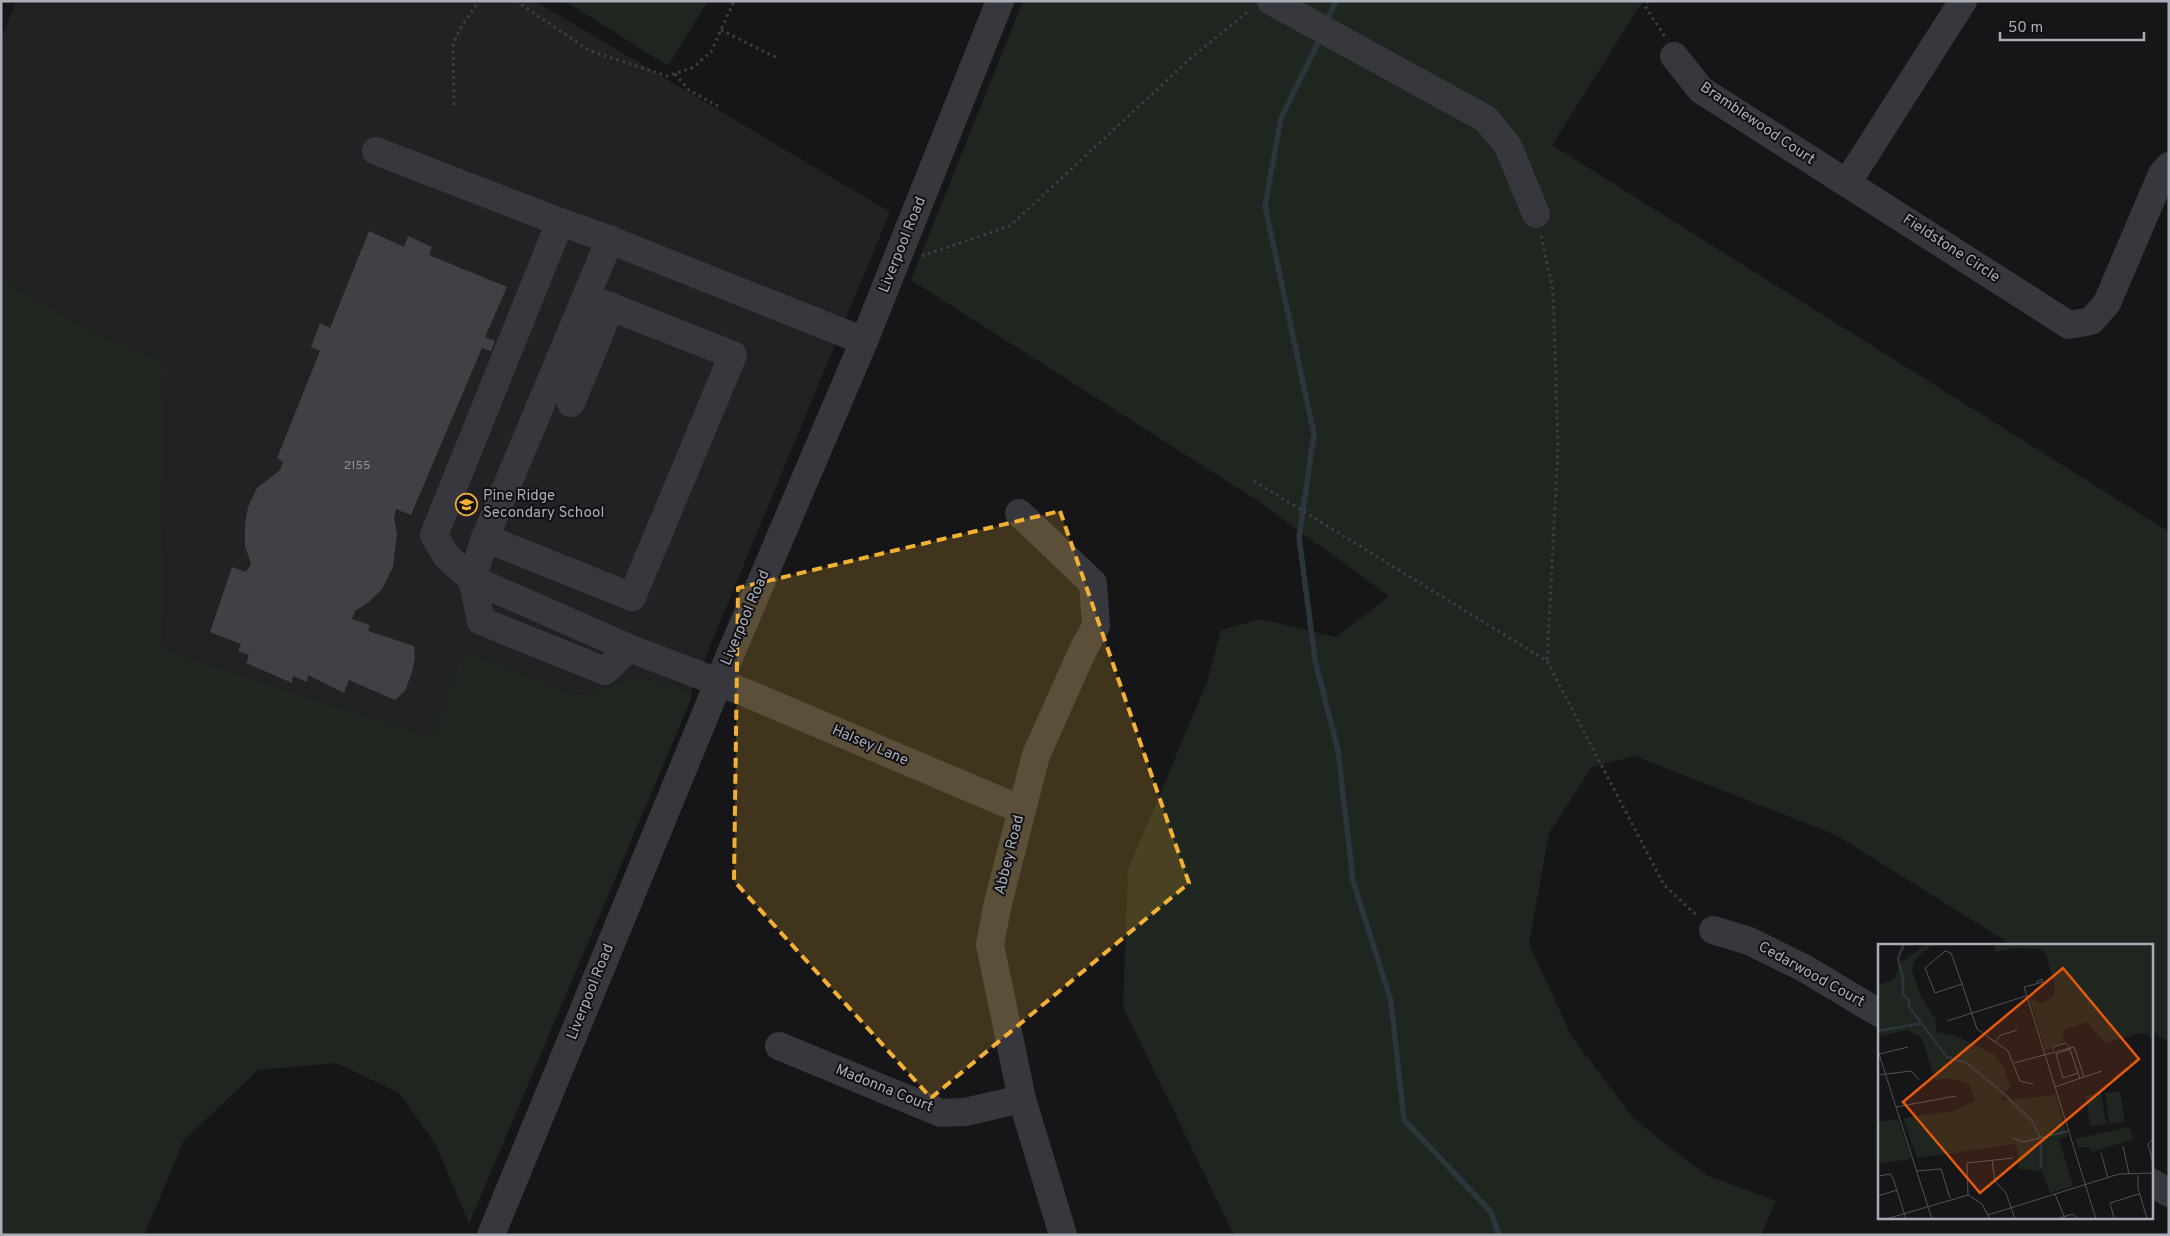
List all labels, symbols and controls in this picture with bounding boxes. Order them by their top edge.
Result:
scale bar [2000,10,2144,42]
text: 50 m [2008,19,2043,38]
street label: Bramblewood Court [1696,78,1818,170]
street label: Liverpool Road [875,194,931,296]
street label: Fieldstone Circle [1899,211,2003,287]
house number: 2155 [344,458,370,474]
place label: Pine Ridge Secondary School [483,487,604,523]
school or university icon: Pine Ridge Secondary School [455,493,479,517]
street label: Liverpool Road [717,568,775,668]
street label: Halsey Lane [829,721,911,771]
street label: Abbey Road [991,813,1029,897]
street label: Cedarwood Court [1754,938,1868,1012]
street label: Liverpool Road [563,941,619,1043]
inset map [1878,944,2152,1218]
street label: Madonna Court [832,1061,936,1117]

